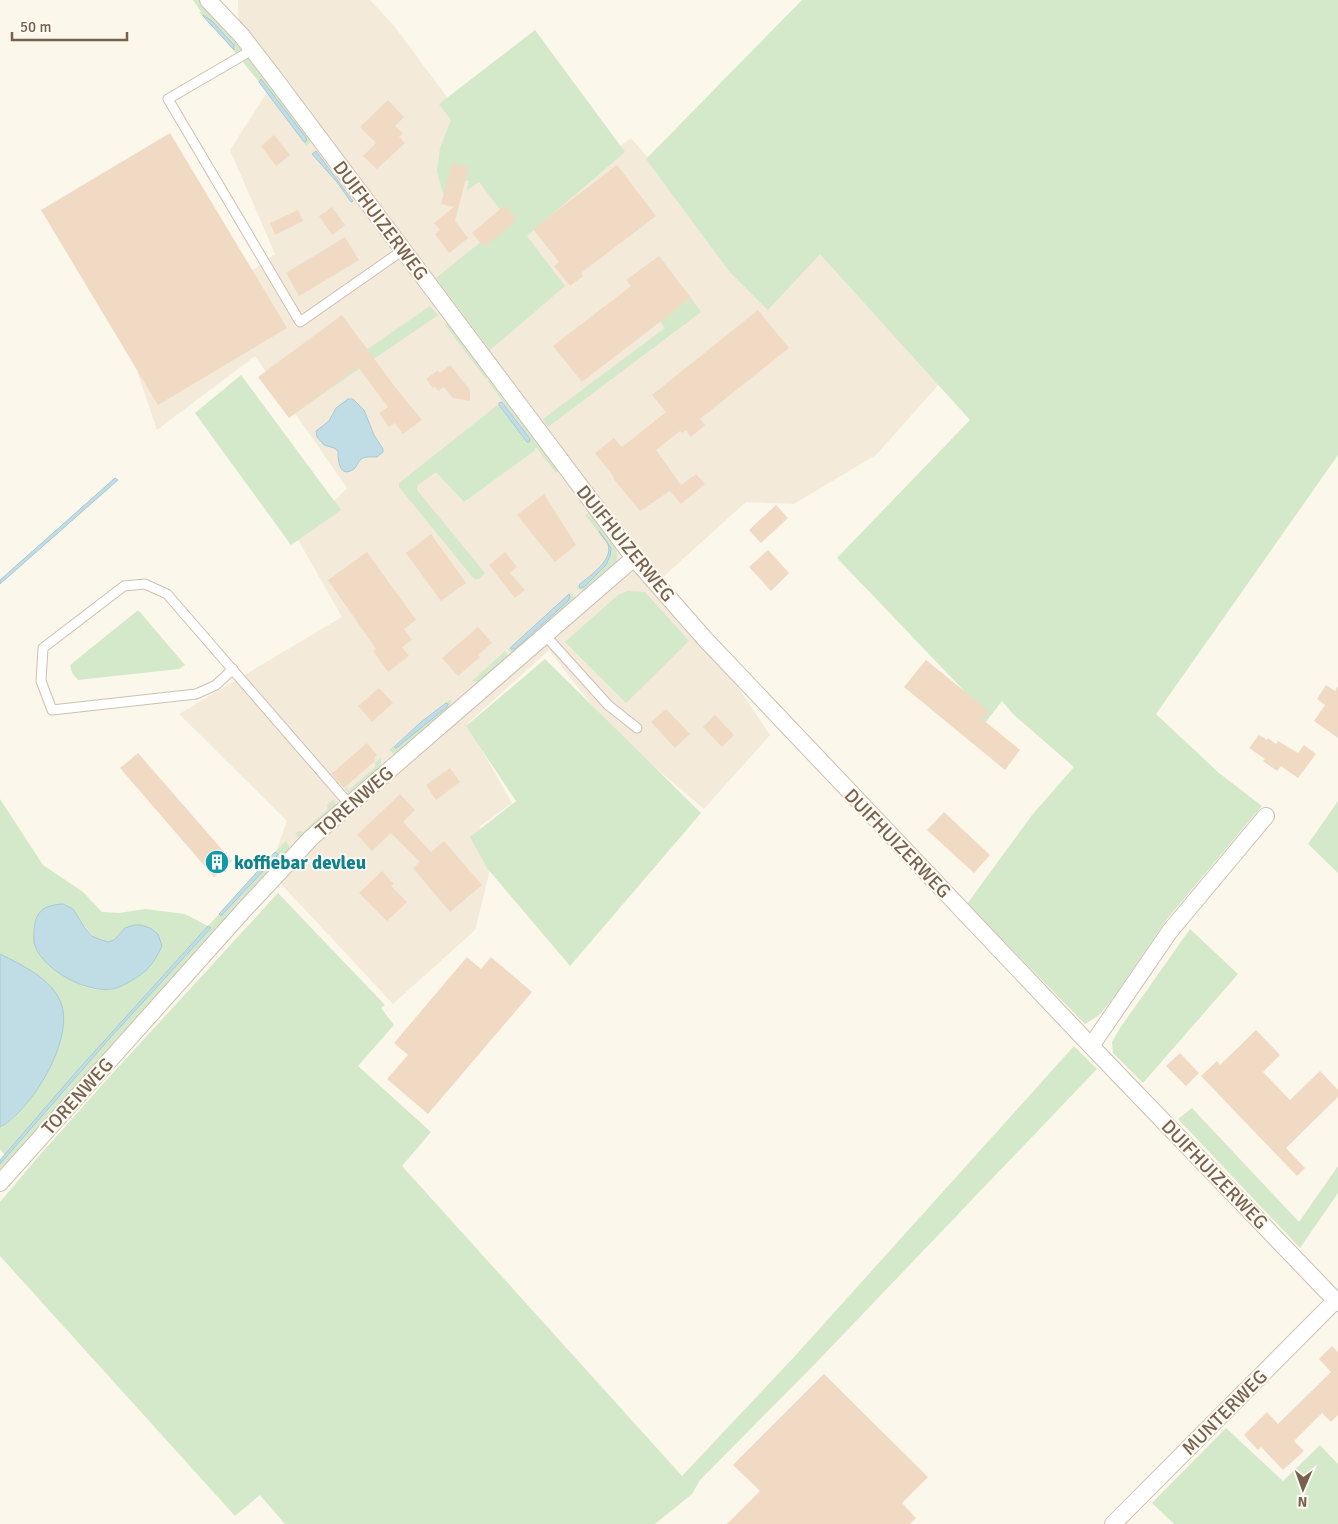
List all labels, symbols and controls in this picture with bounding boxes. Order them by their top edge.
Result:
scale bar [12,10,128,42]
text: 50 m [20,18,51,36]
street label: DUIFHUIZERWEG [328,156,433,285]
street label: DUIFHUIZERWEG [571,480,680,607]
street label: TORENWEG [311,761,399,842]
street label: DUIFHUIZERWEG [839,784,956,904]
building icon: koffiebar devleu [204,849,230,875]
place label: koffiebar devleu [234,851,366,875]
street label: TORENWEG [37,1053,119,1140]
street label: DUIFHUIZERWEG [1156,1115,1273,1235]
street label: MUNTERWEG [1177,1365,1273,1461]
north arrow [1278,1464,1328,1514]
text: N [1297,1493,1308,1510]

